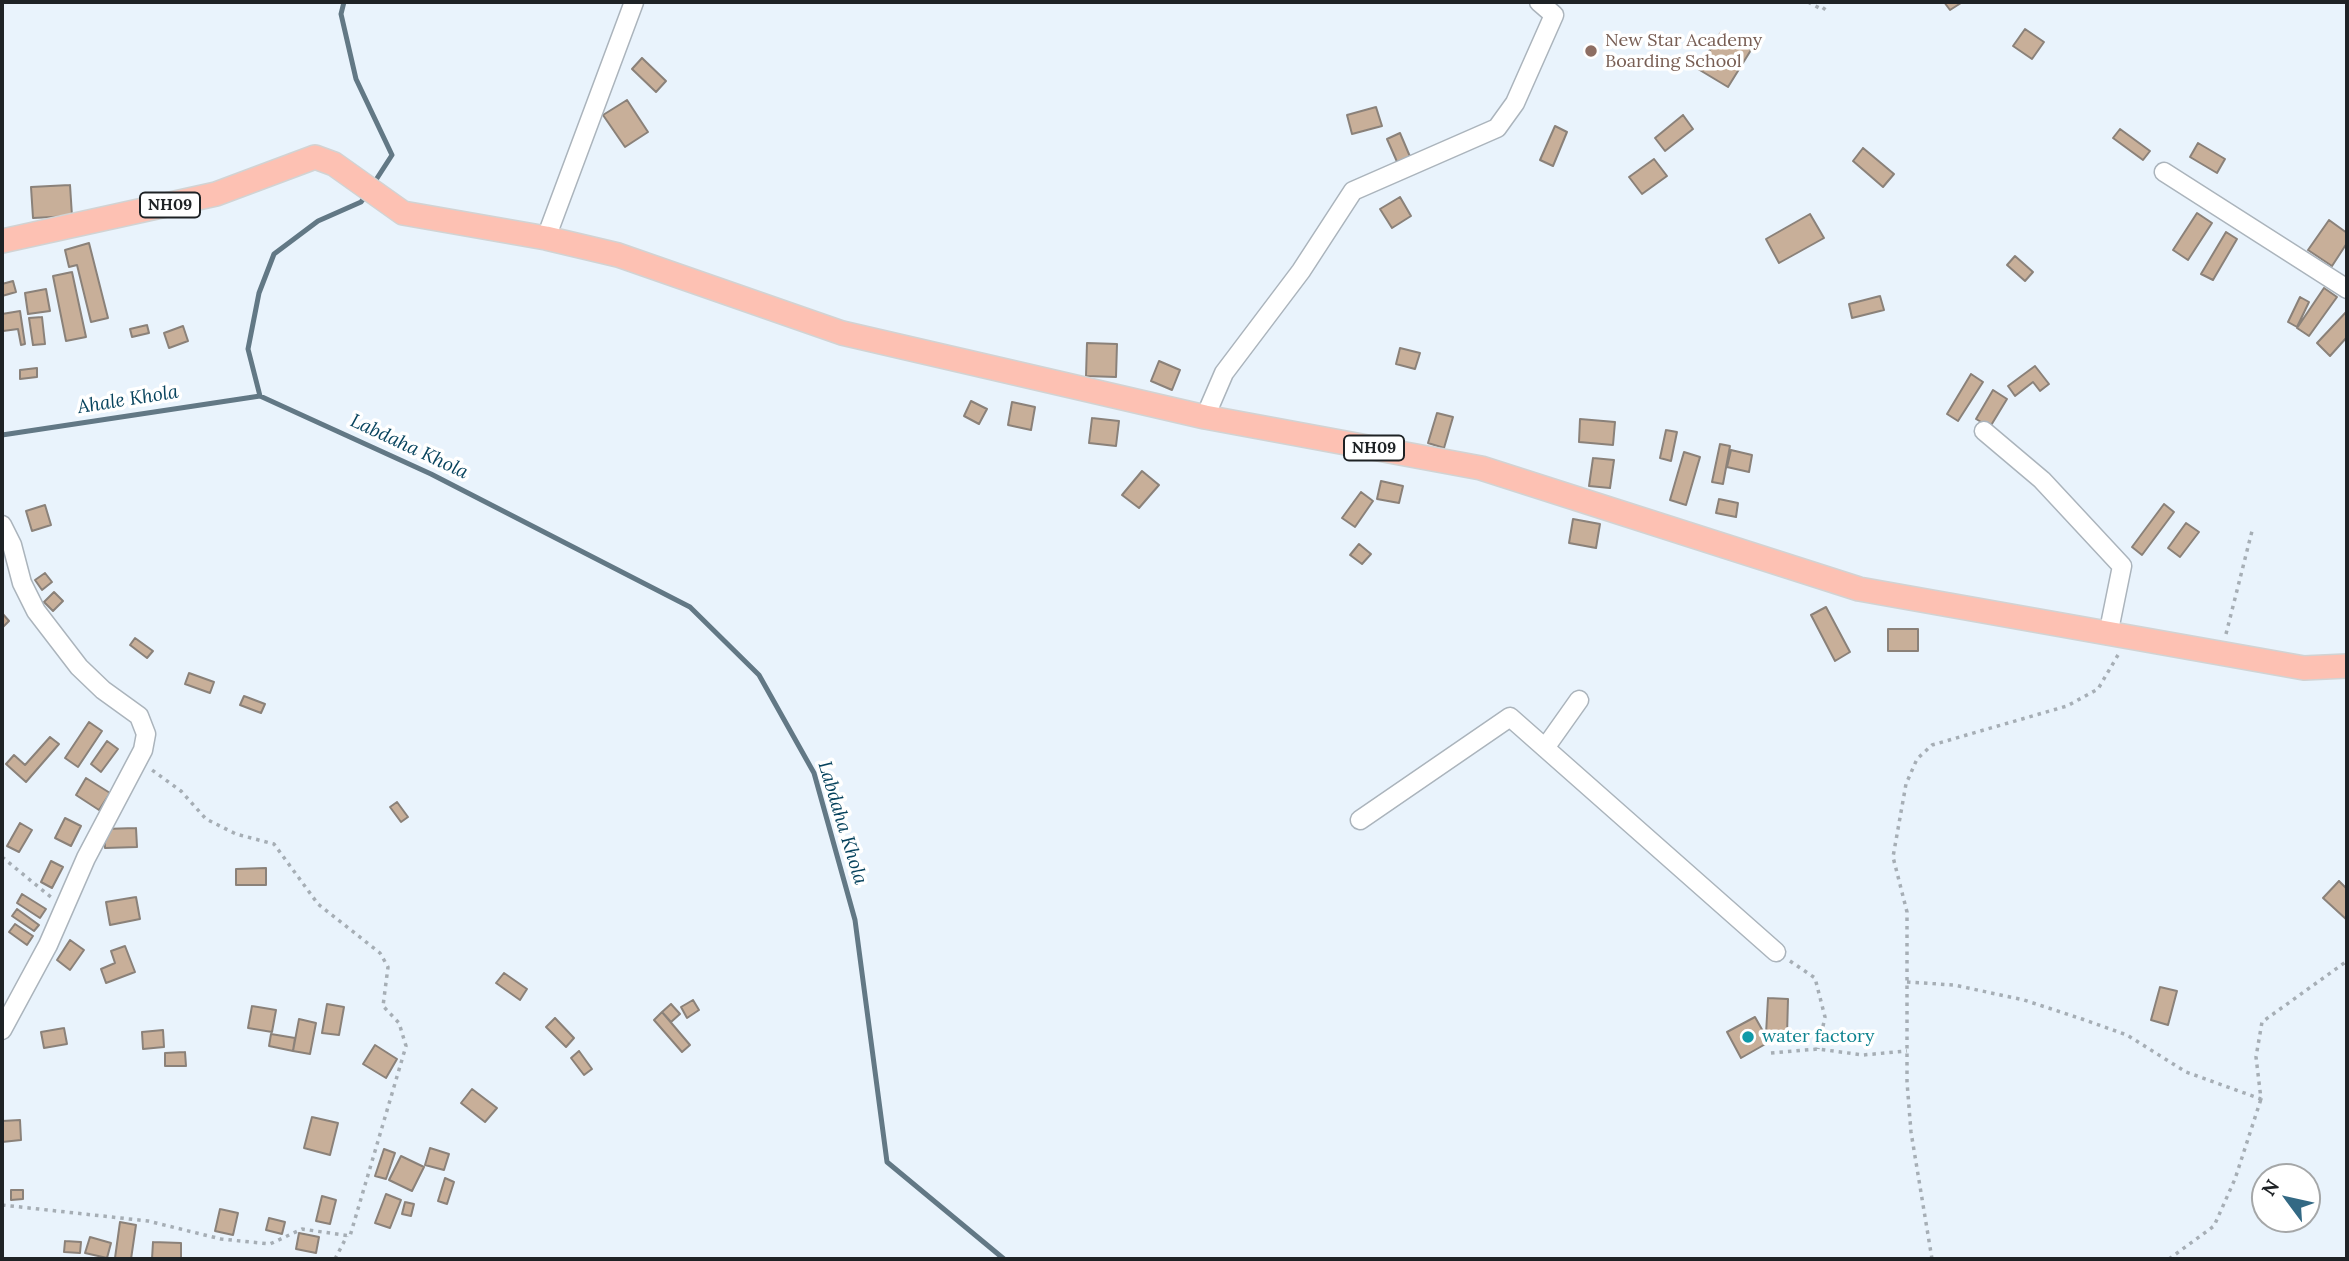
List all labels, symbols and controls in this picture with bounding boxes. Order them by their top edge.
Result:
place label: New Star Academy Boarding School [1605,30,1762,72]
marker: New Star Academy Boarding School [1583,43,1599,59]
road number: NH09 [140,192,200,218]
water label: Ahale Khola [76,381,180,419]
water label: Labdaha Khola [346,410,472,484]
road number: NH09 [1344,436,1404,461]
water label: Labdaha Khola [812,759,872,887]
place label: water factory [1762,1026,1875,1048]
marker: water factory [1740,1029,1756,1045]
north arrow [2251,1163,2321,1233]
text: N [2256,1175,2284,1200]

